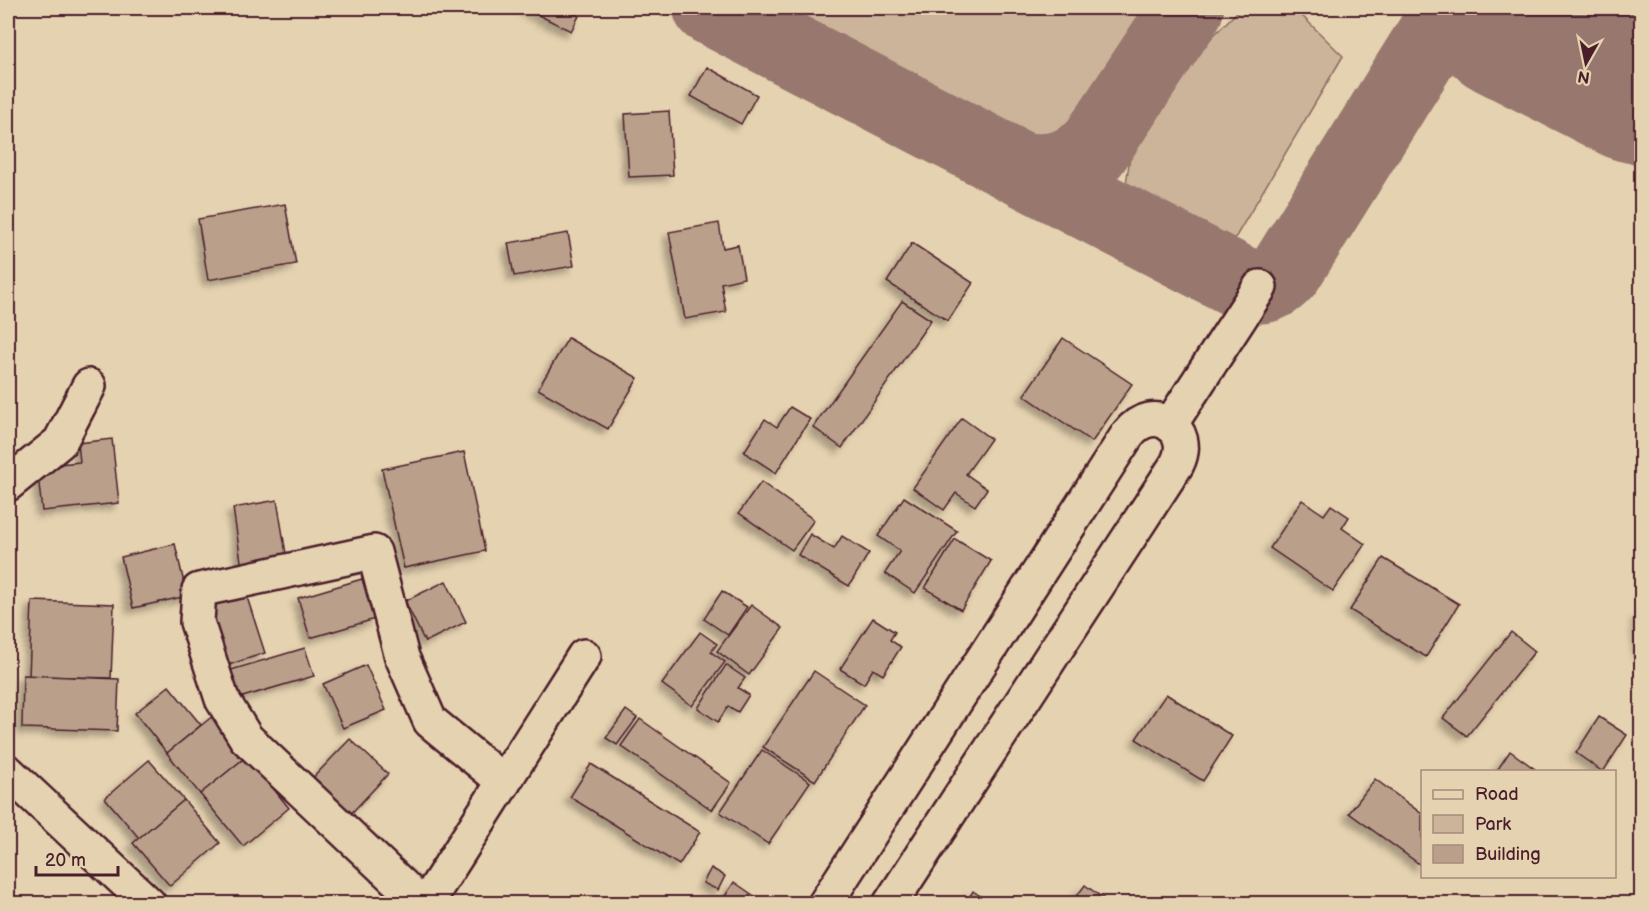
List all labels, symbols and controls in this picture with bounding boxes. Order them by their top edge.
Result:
north arrow [1556,33,1616,93]
text: N [1576,66,1591,87]
legend [1421,770,1616,878]
text: Road [1475,784,1519,805]
text: Park [1475,814,1511,835]
scale bar [36,839,118,877]
text: Building [1475,844,1541,865]
text: 20 m [45,850,86,871]

